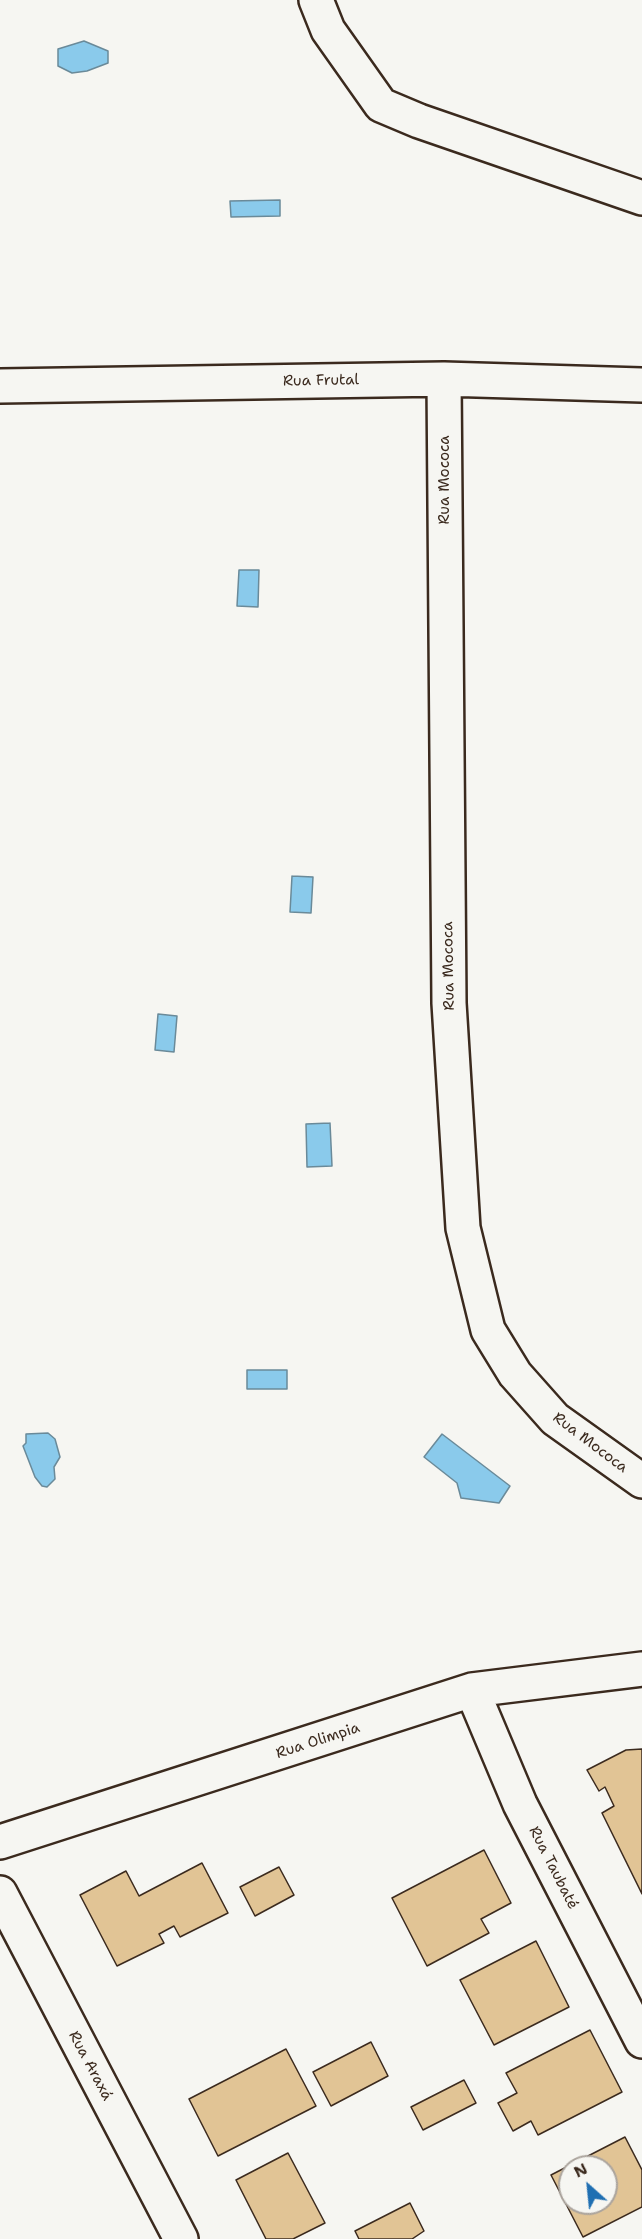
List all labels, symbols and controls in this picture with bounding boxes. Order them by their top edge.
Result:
street label: Rua Frutal [283,371,359,391]
street label: Rua Mococa [436,435,454,525]
street label: Rua Mococa [439,921,459,1011]
street label: Rua Mococa [549,1409,631,1477]
street label: Rua Olimpia [274,1719,362,1763]
street label: Rua Taubaté [524,1824,582,1912]
street label: Rua Araxá [64,2028,116,2104]
north arrow [558,2155,618,2215]
text: N [570,2158,591,2183]

